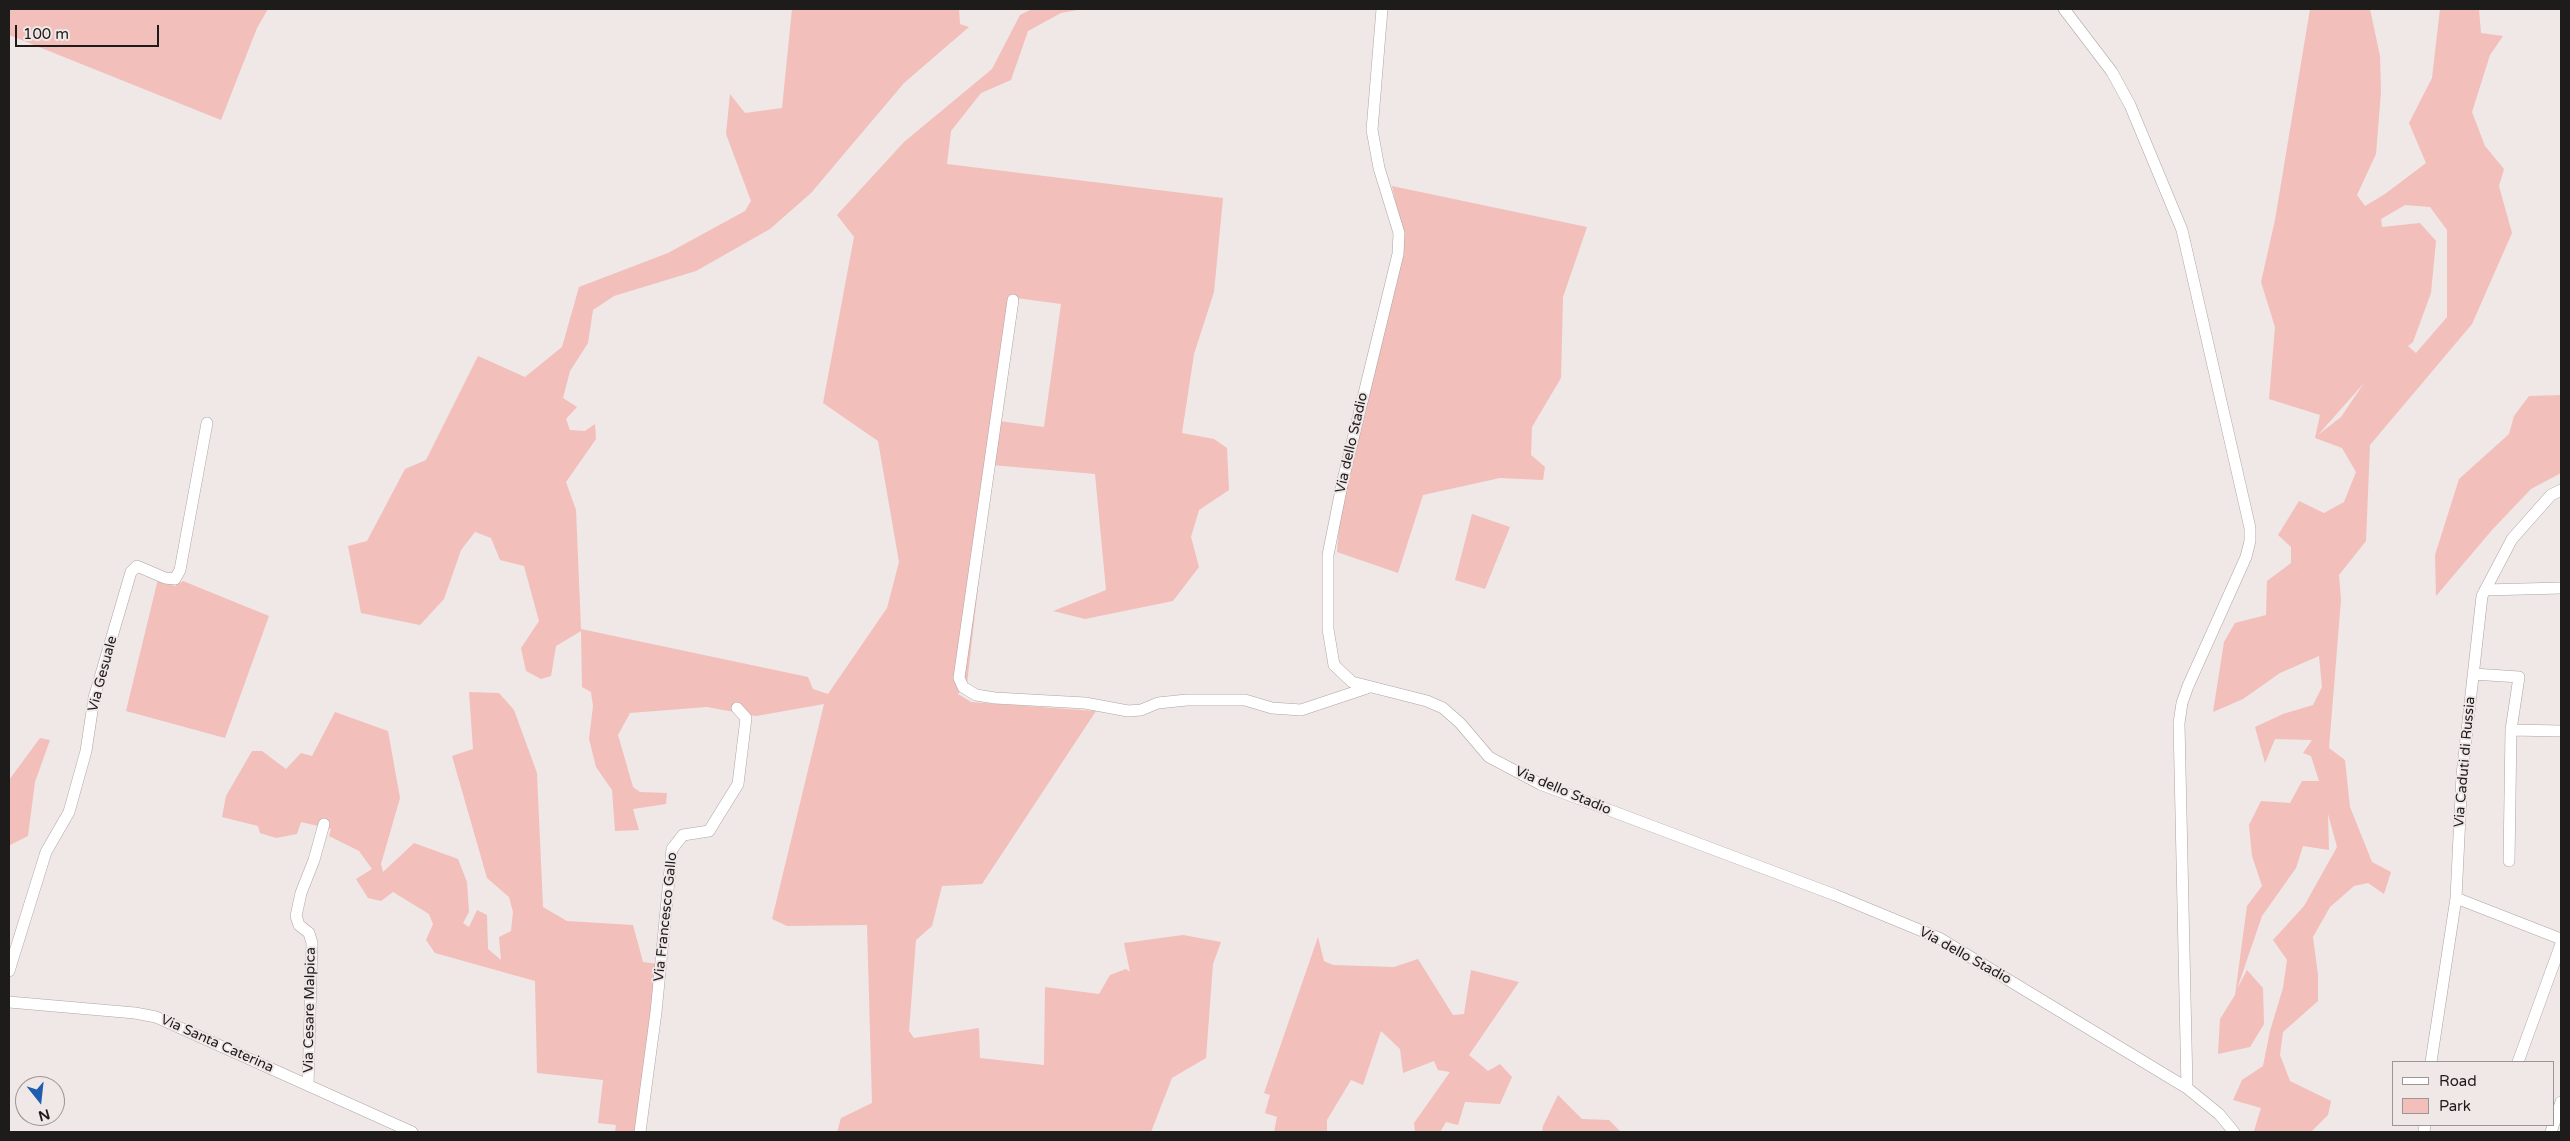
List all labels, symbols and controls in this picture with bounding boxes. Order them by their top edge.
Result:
scale bar [18,15,161,47]
text: 100 m [23,25,69,43]
street label: Via dello Stadio [1332,391,1372,495]
street label: Via Gesuale [85,634,121,714]
street label: Via Caduti di Russia [2451,696,2479,828]
street label: Via dello Stadio [1512,763,1614,819]
street label: Via Francesco Gallo [651,851,681,983]
street label: Via dello Stadio [1916,924,2014,988]
street label: Via Cesare Malpica [301,947,319,1073]
street label: Via Santa Caterina [158,1011,276,1077]
legend [2392,1061,2555,1126]
text: Road [2439,1072,2477,1090]
north arrow [15,1076,65,1126]
text: Park [2439,1097,2471,1115]
text: N [36,1105,52,1125]

